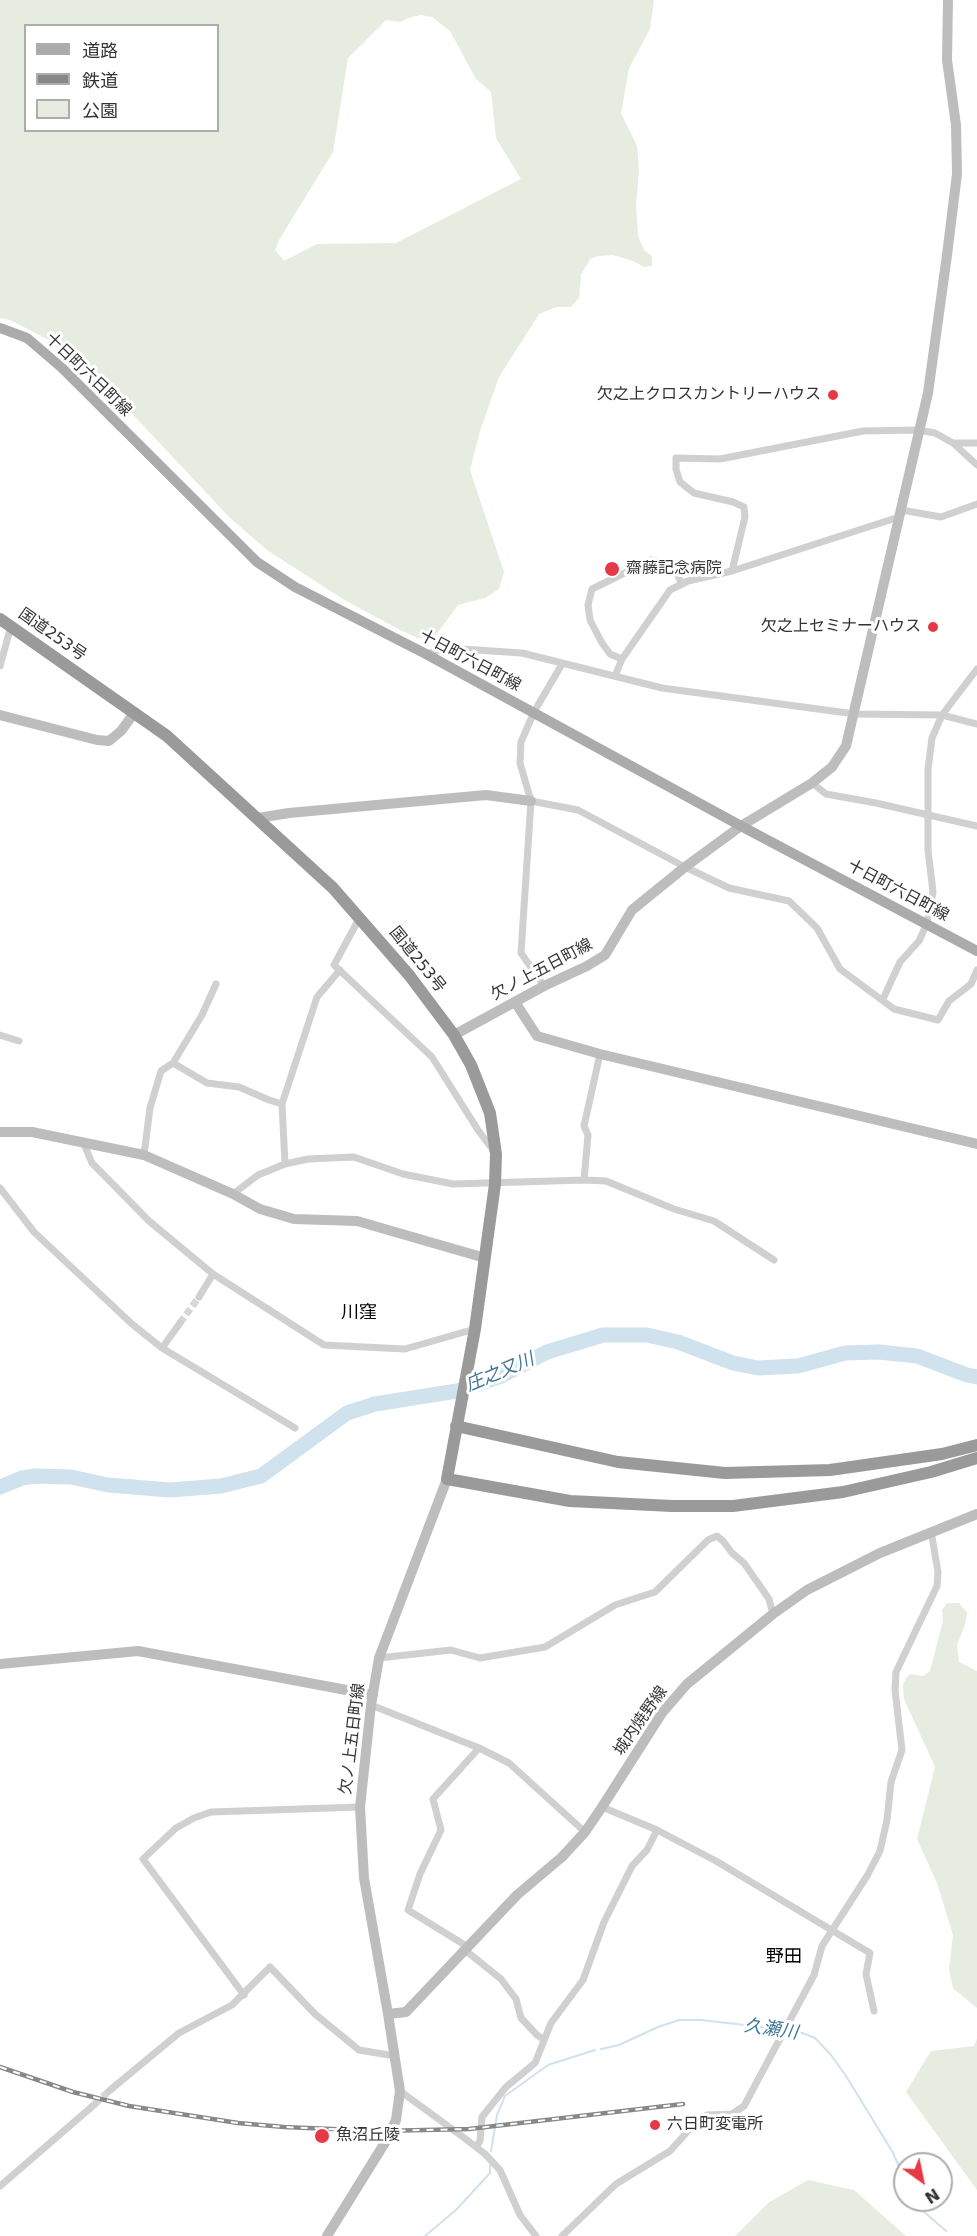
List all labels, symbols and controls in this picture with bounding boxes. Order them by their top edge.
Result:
legend [24,24,219,132]
text: 道路 [82,40,118,61]
text: 鉄道 [82,70,118,91]
text: 公園 [82,100,118,121]
street label: 十日町六日町線 [41,329,135,421]
place label: 欠之上クロスカントリーハウス [597,385,821,405]
marker: 欠之上クロスカントリーハウス [826,388,840,402]
place label: 齋藤記念病院 [626,559,722,579]
marker: 齋藤記念病院 [603,560,621,578]
street label: 国道253号 [14,605,90,665]
place label: 欠之上セミナーハウス [761,617,921,637]
marker: 欠之上セミナーハウス [926,620,940,634]
street label: 十日町六日町線 [416,626,524,696]
street label: 十日町六日町線 [844,856,952,926]
street label: 国道253号 [385,923,449,997]
street label: 欠ノ上五日町線 [488,935,596,1005]
district label: 川窪 [341,1302,377,1324]
water label: 庄之又川 [463,1349,537,1397]
street label: 欠ノ上五日町線 [337,1682,369,1796]
street label: 城内焼野線 [610,1683,672,1759]
district label: 野田 [766,1946,802,1968]
water label: 久瀬川 [743,2016,799,2044]
place label: 六日町変電所 [667,2115,763,2135]
marker: 六日町変電所 [648,2118,662,2132]
place label: 魚沼丘陵 [336,2126,400,2146]
marker: 魚沼丘陵 [313,2127,331,2145]
north arrow [893,2152,953,2212]
text: N [921,2184,943,2207]

